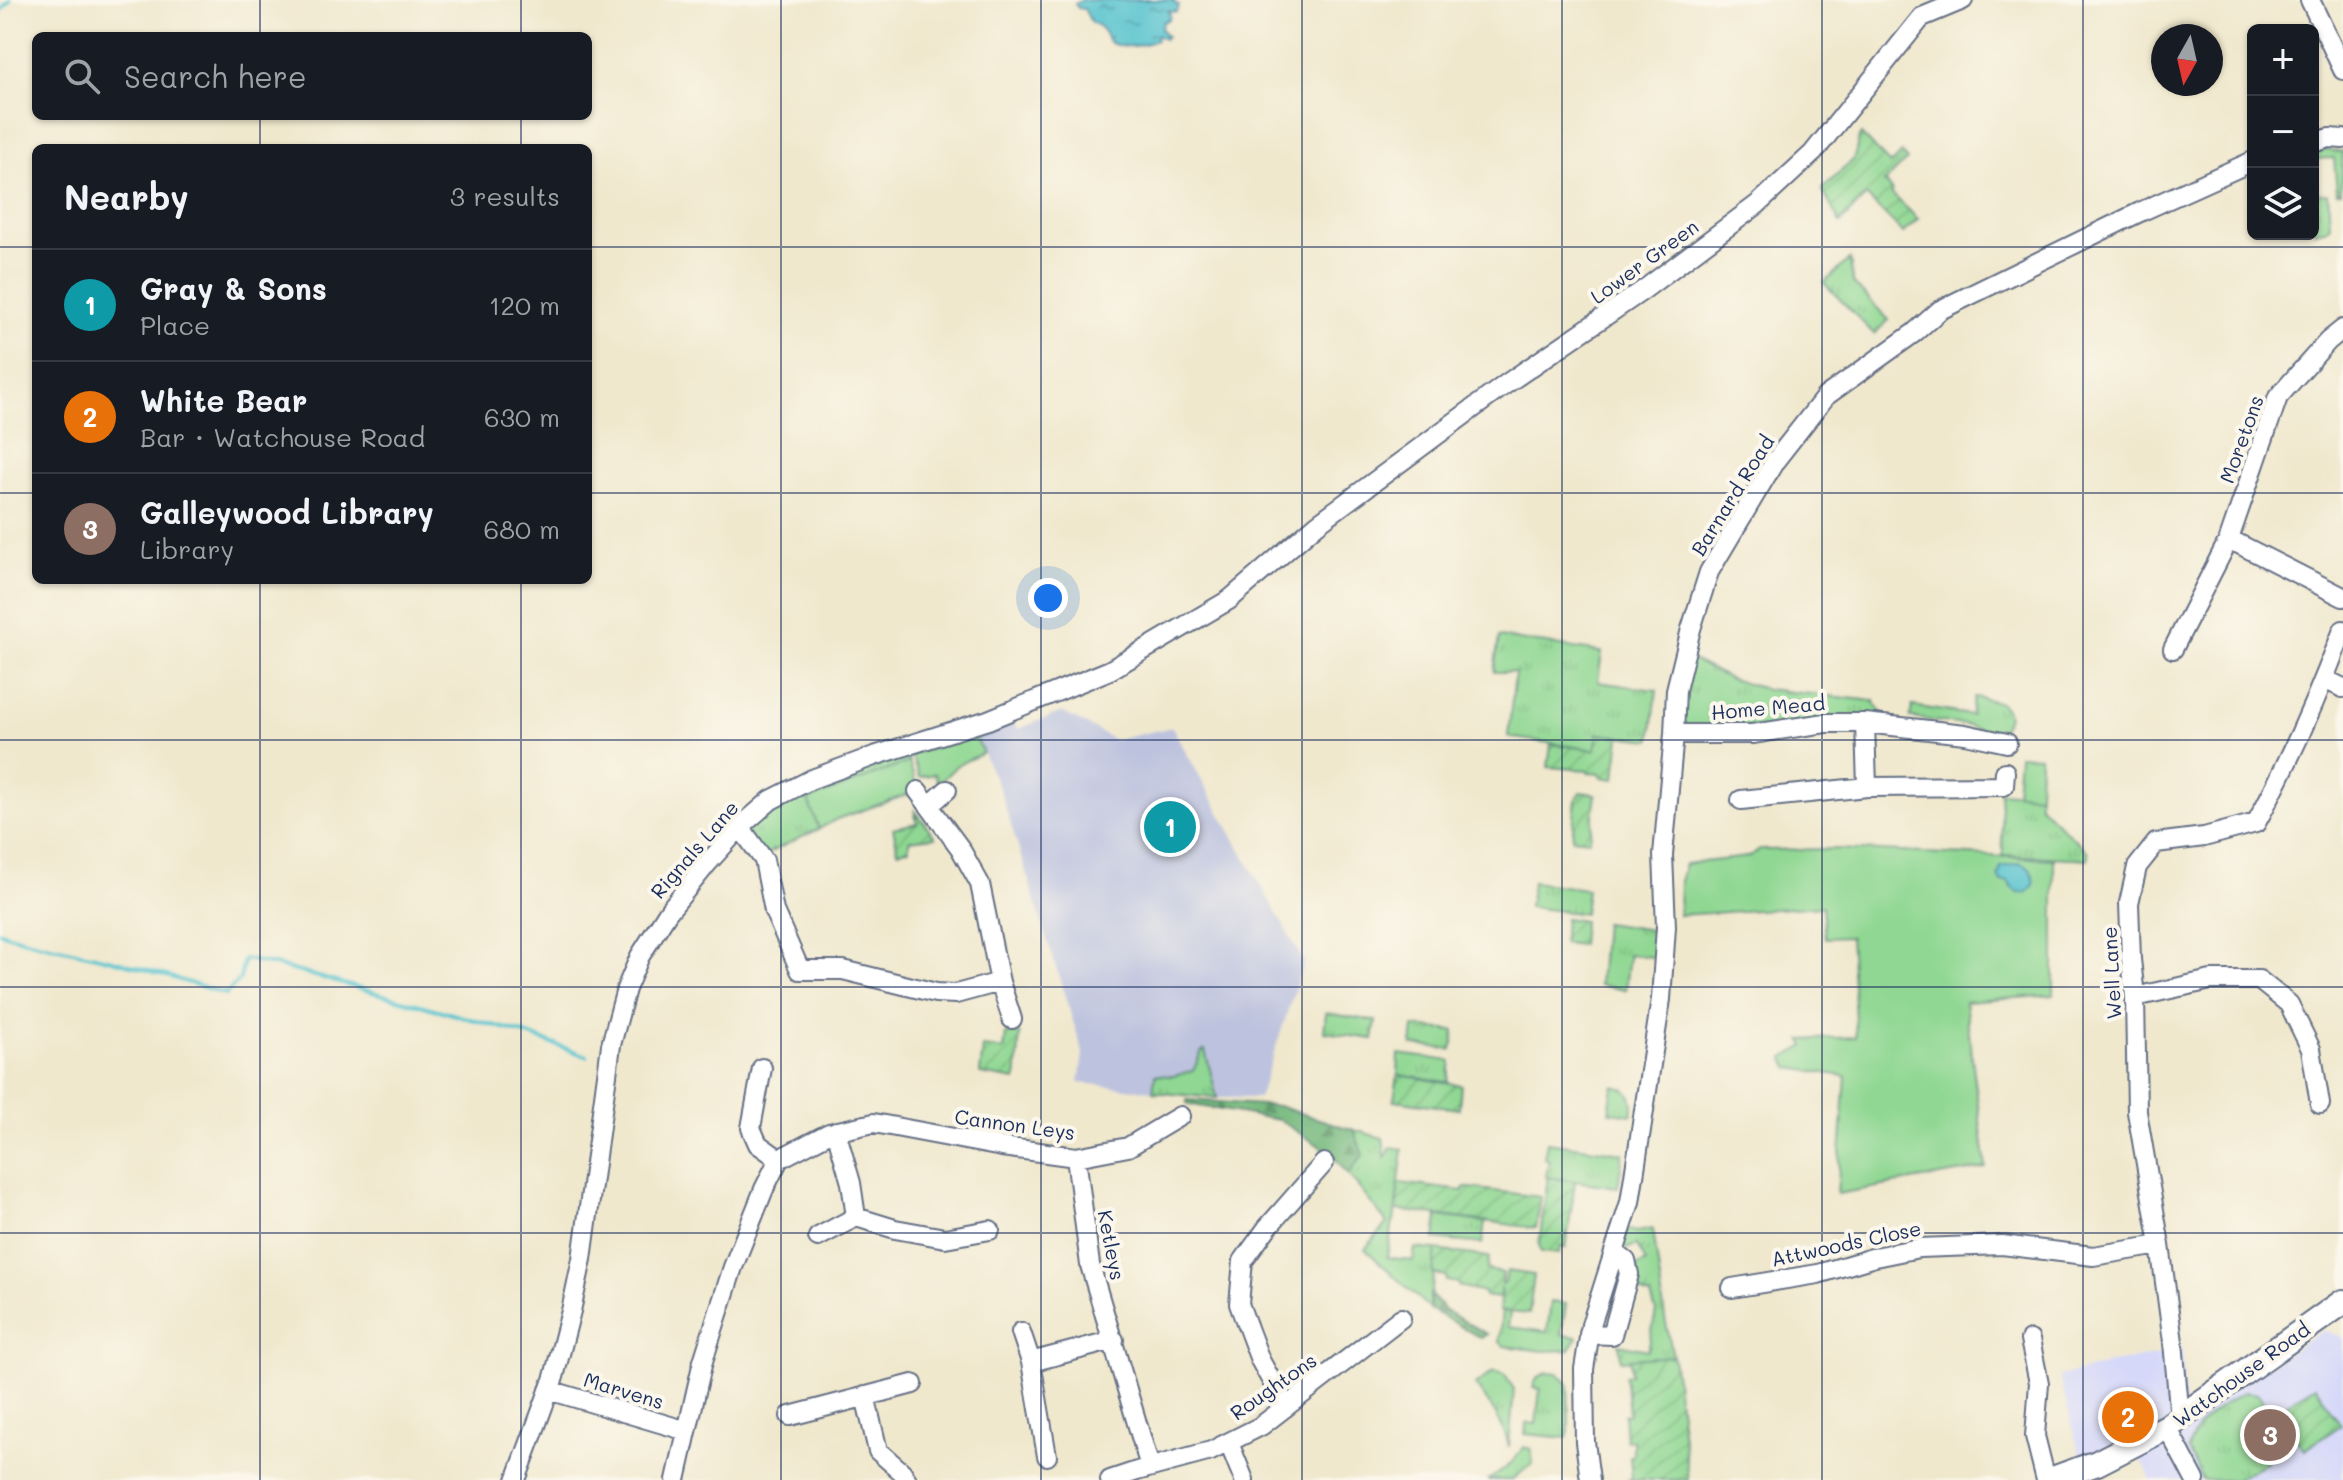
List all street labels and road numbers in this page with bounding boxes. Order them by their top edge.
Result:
street label: Lower Green [1585,213,1703,309]
street label: Moretons [2213,391,2269,487]
street label: Barnard Road [1685,430,1779,560]
street label: Home Mead [1710,689,1826,725]
street label: Rignals Lane [644,795,744,903]
street label: Well Lane [2096,926,2126,1020]
street label: Cannon Leys [953,1103,1077,1145]
street label: Ketleys [1092,1208,1132,1282]
street label: Attwoods Close [1769,1214,1923,1272]
street label: Watchouse Road [2167,1316,2315,1432]
street label: Roughtons [1225,1347,1321,1425]
street label: Marvens [581,1366,667,1414]

